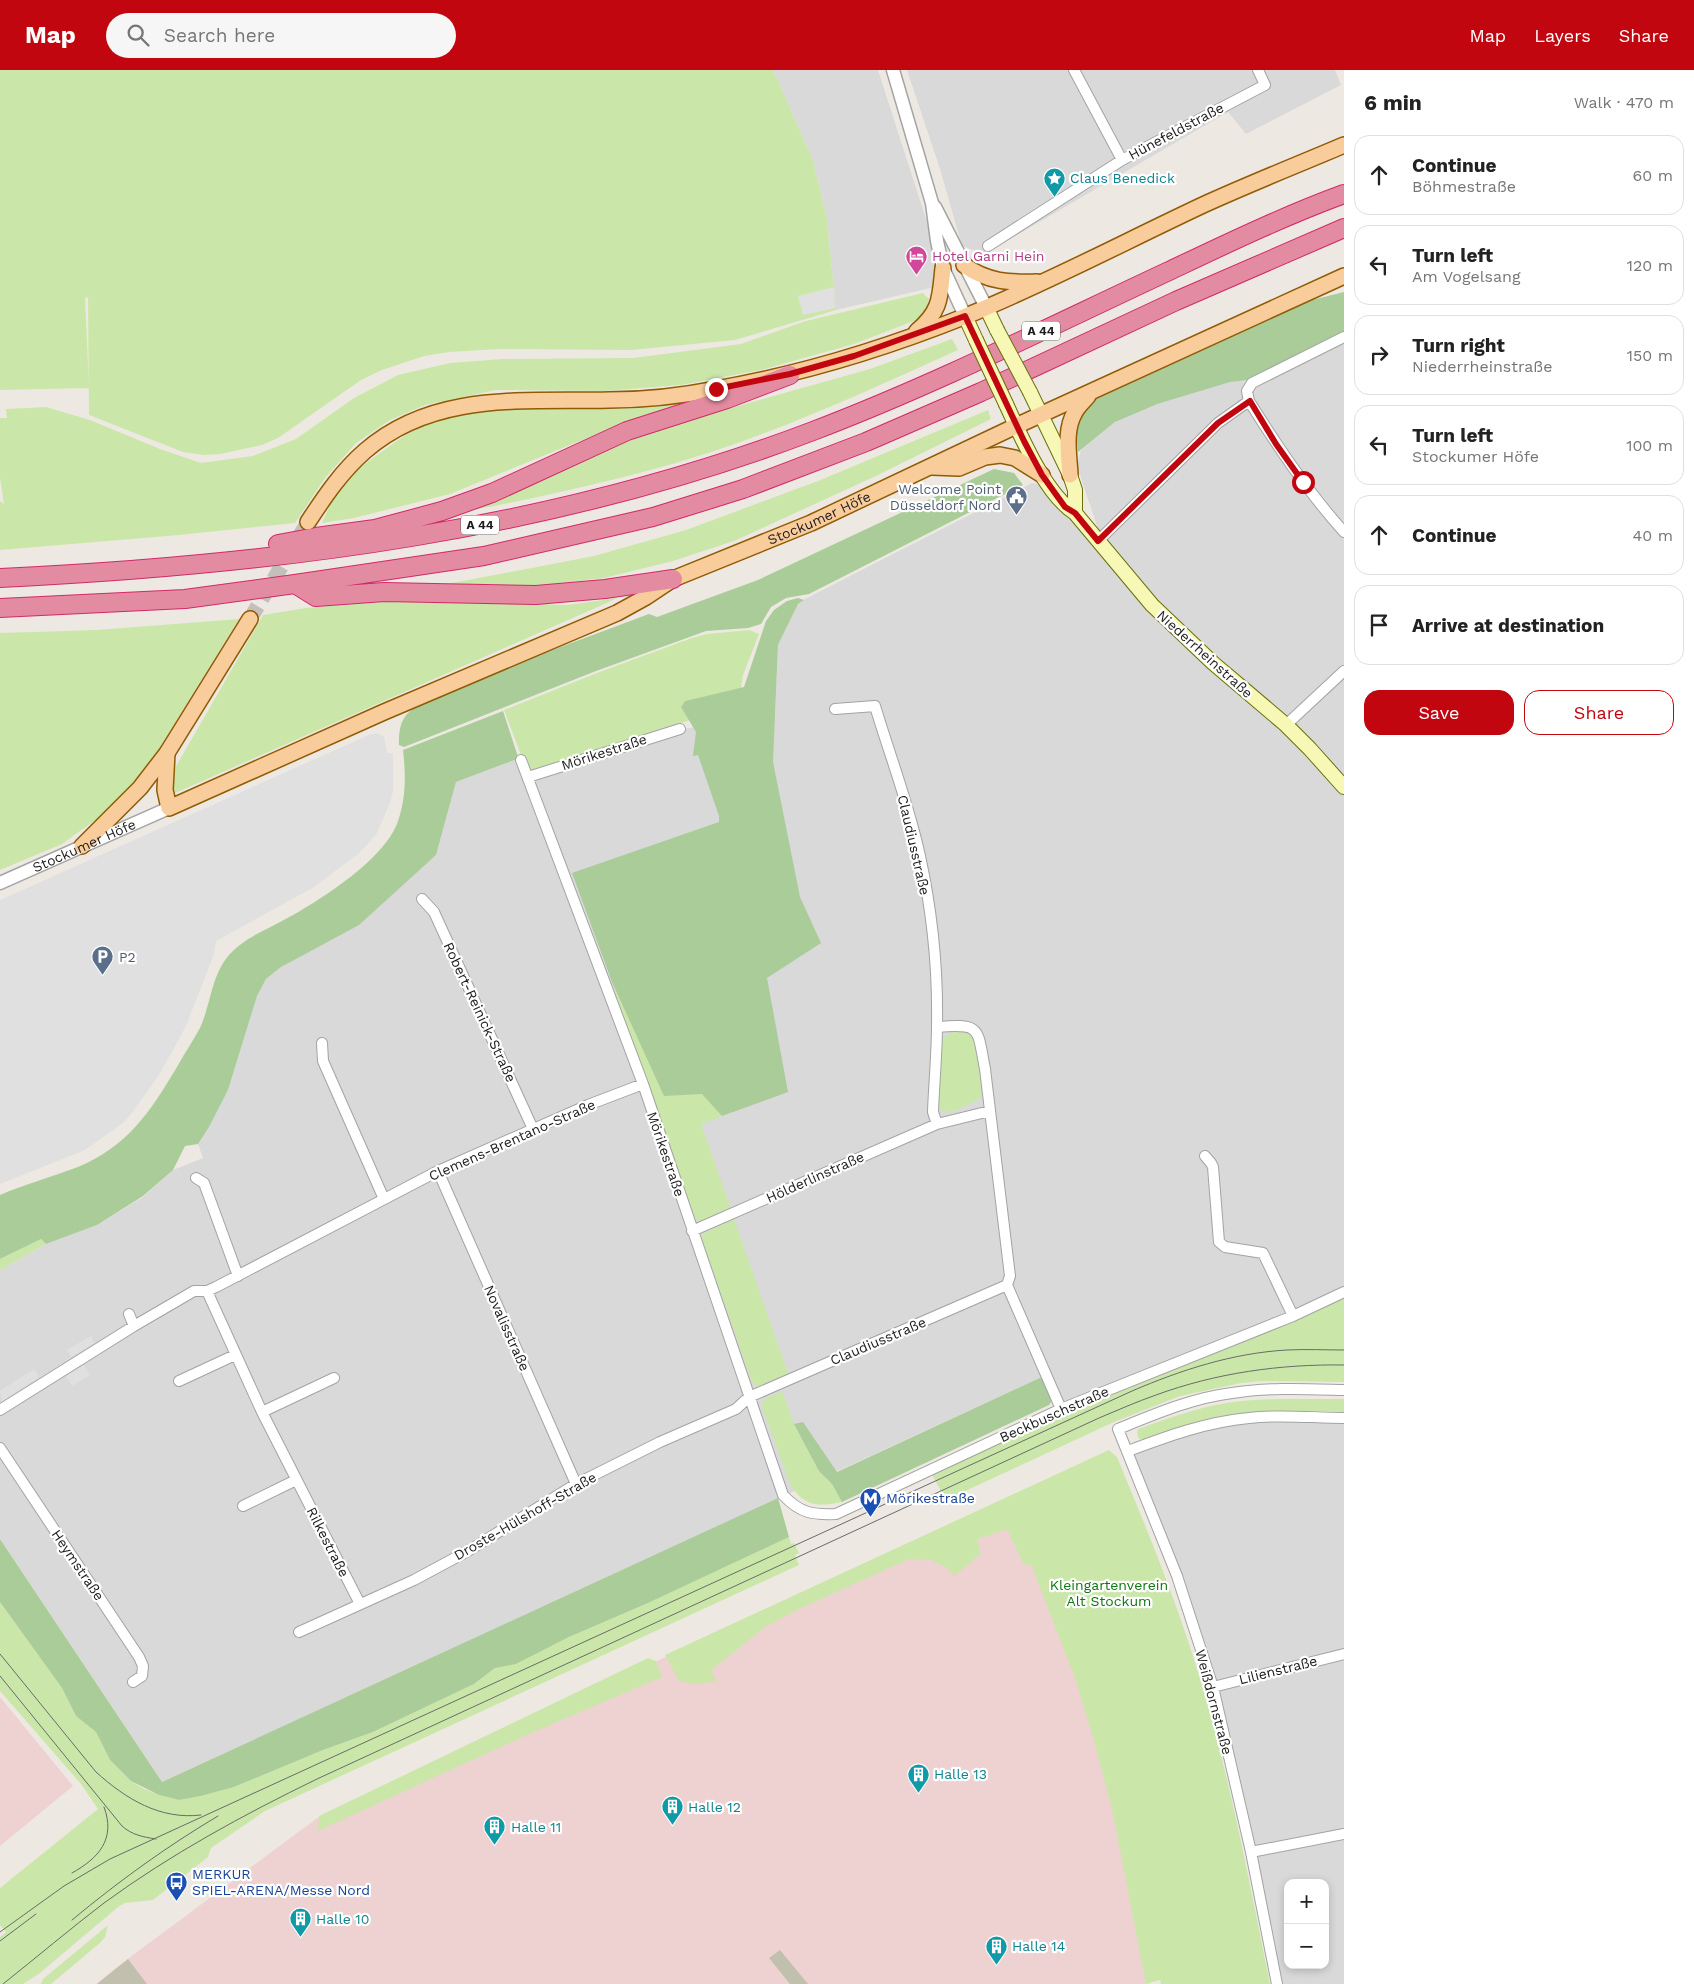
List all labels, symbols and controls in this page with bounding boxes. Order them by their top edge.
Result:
search box [106,13,456,58]
text: Map [25,21,76,49]
icon: search [124,21,152,49]
text: Search here [164,24,275,47]
text: Map [1469,25,1506,46]
text: Layers [1534,25,1591,46]
text: Share [1619,25,1669,46]
text: 6 min [1364,90,1422,115]
text: Walk · 470 m [1574,93,1674,112]
street label: Hünefeldstraße [1126,99,1226,163]
text: Continue [1412,154,1496,177]
icon: ahead [1365,161,1393,189]
place icon: Claus Benedick [1042,166,1066,197]
text: 60 m [1633,166,1673,185]
place label: Claus Benedick [1070,170,1175,186]
text: Böhmestraße [1412,177,1516,196]
hotel icon: Hotel Garni Hein [904,244,928,275]
text: Turn left [1412,244,1493,267]
place label: Hotel Garni Hein [932,248,1045,264]
icon: left [1365,251,1393,279]
text: 120 m [1627,256,1673,275]
text: Am Vogelsang [1412,267,1521,286]
road number: A 44 [1022,322,1060,340]
text: Turn right [1412,334,1505,357]
icon: right [1365,341,1393,369]
text: 150 m [1627,346,1673,365]
text: Niederrheinstraße [1412,357,1552,376]
route end [705,378,728,401]
text: Turn left [1412,424,1493,447]
icon: left [1365,431,1393,459]
text: 100 m [1626,436,1673,455]
text: Stockumer Höfe [1412,447,1539,466]
route start [1292,471,1315,494]
place label: Welcome Point Düsseldorf Nord [890,481,1001,513]
public building icon: Welcome Point Düsseldorf Nord [1005,485,1029,516]
street label: Stockumer Höfe [765,488,873,548]
road number: A 44 [461,516,499,534]
icon: ahead [1365,521,1393,549]
text: Continue [1412,524,1496,547]
text: 40 m [1633,526,1673,545]
street label: Niederrheinstraße [1154,607,1256,701]
icon: arrive [1365,611,1393,639]
text: Arrive at destination [1412,614,1604,637]
button: Save [1364,690,1514,735]
button: Share [1524,690,1674,735]
street label: Mörikestraße [559,731,649,773]
street label: Claudiusstraße [895,793,933,897]
street label: Stockumer Höfe [30,816,138,876]
street label: Robert-Reinick-Straße [441,939,519,1085]
parking icon: P2 [91,945,115,976]
place label: P2 [119,949,136,965]
street label: Clemens-Brentano-Straße [426,1096,598,1184]
street label: Mörikestraße [644,1109,688,1199]
street label: Hölderlinstraße [764,1148,866,1206]
street label: Novalisstraße [481,1283,533,1373]
street label: Claudiusstraße [828,1314,928,1368]
street label: Beckbuschstraße [997,1383,1111,1445]
street label: Droste-Hülshoff-Straße [451,1469,599,1563]
metro station icon: Mörikestraße [858,1486,882,1517]
place label: Mörikestraße [886,1490,975,1506]
street label: Rilkestraße [304,1504,352,1580]
street label: Heymstraße [48,1527,108,1603]
park label: Kleingartenverein Alt Stockum [1050,1577,1168,1609]
street label: Weißdornstraße [1192,1648,1236,1756]
street label: Lilienstraße [1237,1653,1319,1687]
building icon: Halle 13 [906,1762,930,1793]
place label: Halle 13 [934,1766,987,1782]
building icon: Halle 12 [660,1795,684,1826]
place label: Halle 12 [688,1799,741,1815]
building icon: Halle 11 [483,1815,507,1846]
place label: Halle 11 [511,1819,561,1835]
place label: MERKUR SPIEL-ARENA/Messe Nord [192,1866,370,1898]
bus stop icon: MERKUR SPIEL-ARENA/Messe Nord [164,1870,188,1901]
map controls [1284,1879,1329,1969]
button: + [1284,1879,1329,1924]
building icon: Halle 10 [288,1907,312,1938]
place label: Halle 10 [316,1911,369,1927]
button: − [1284,1924,1329,1969]
building icon: Halle 14 [984,1934,1008,1965]
place label: Halle 14 [1012,1938,1065,1954]

